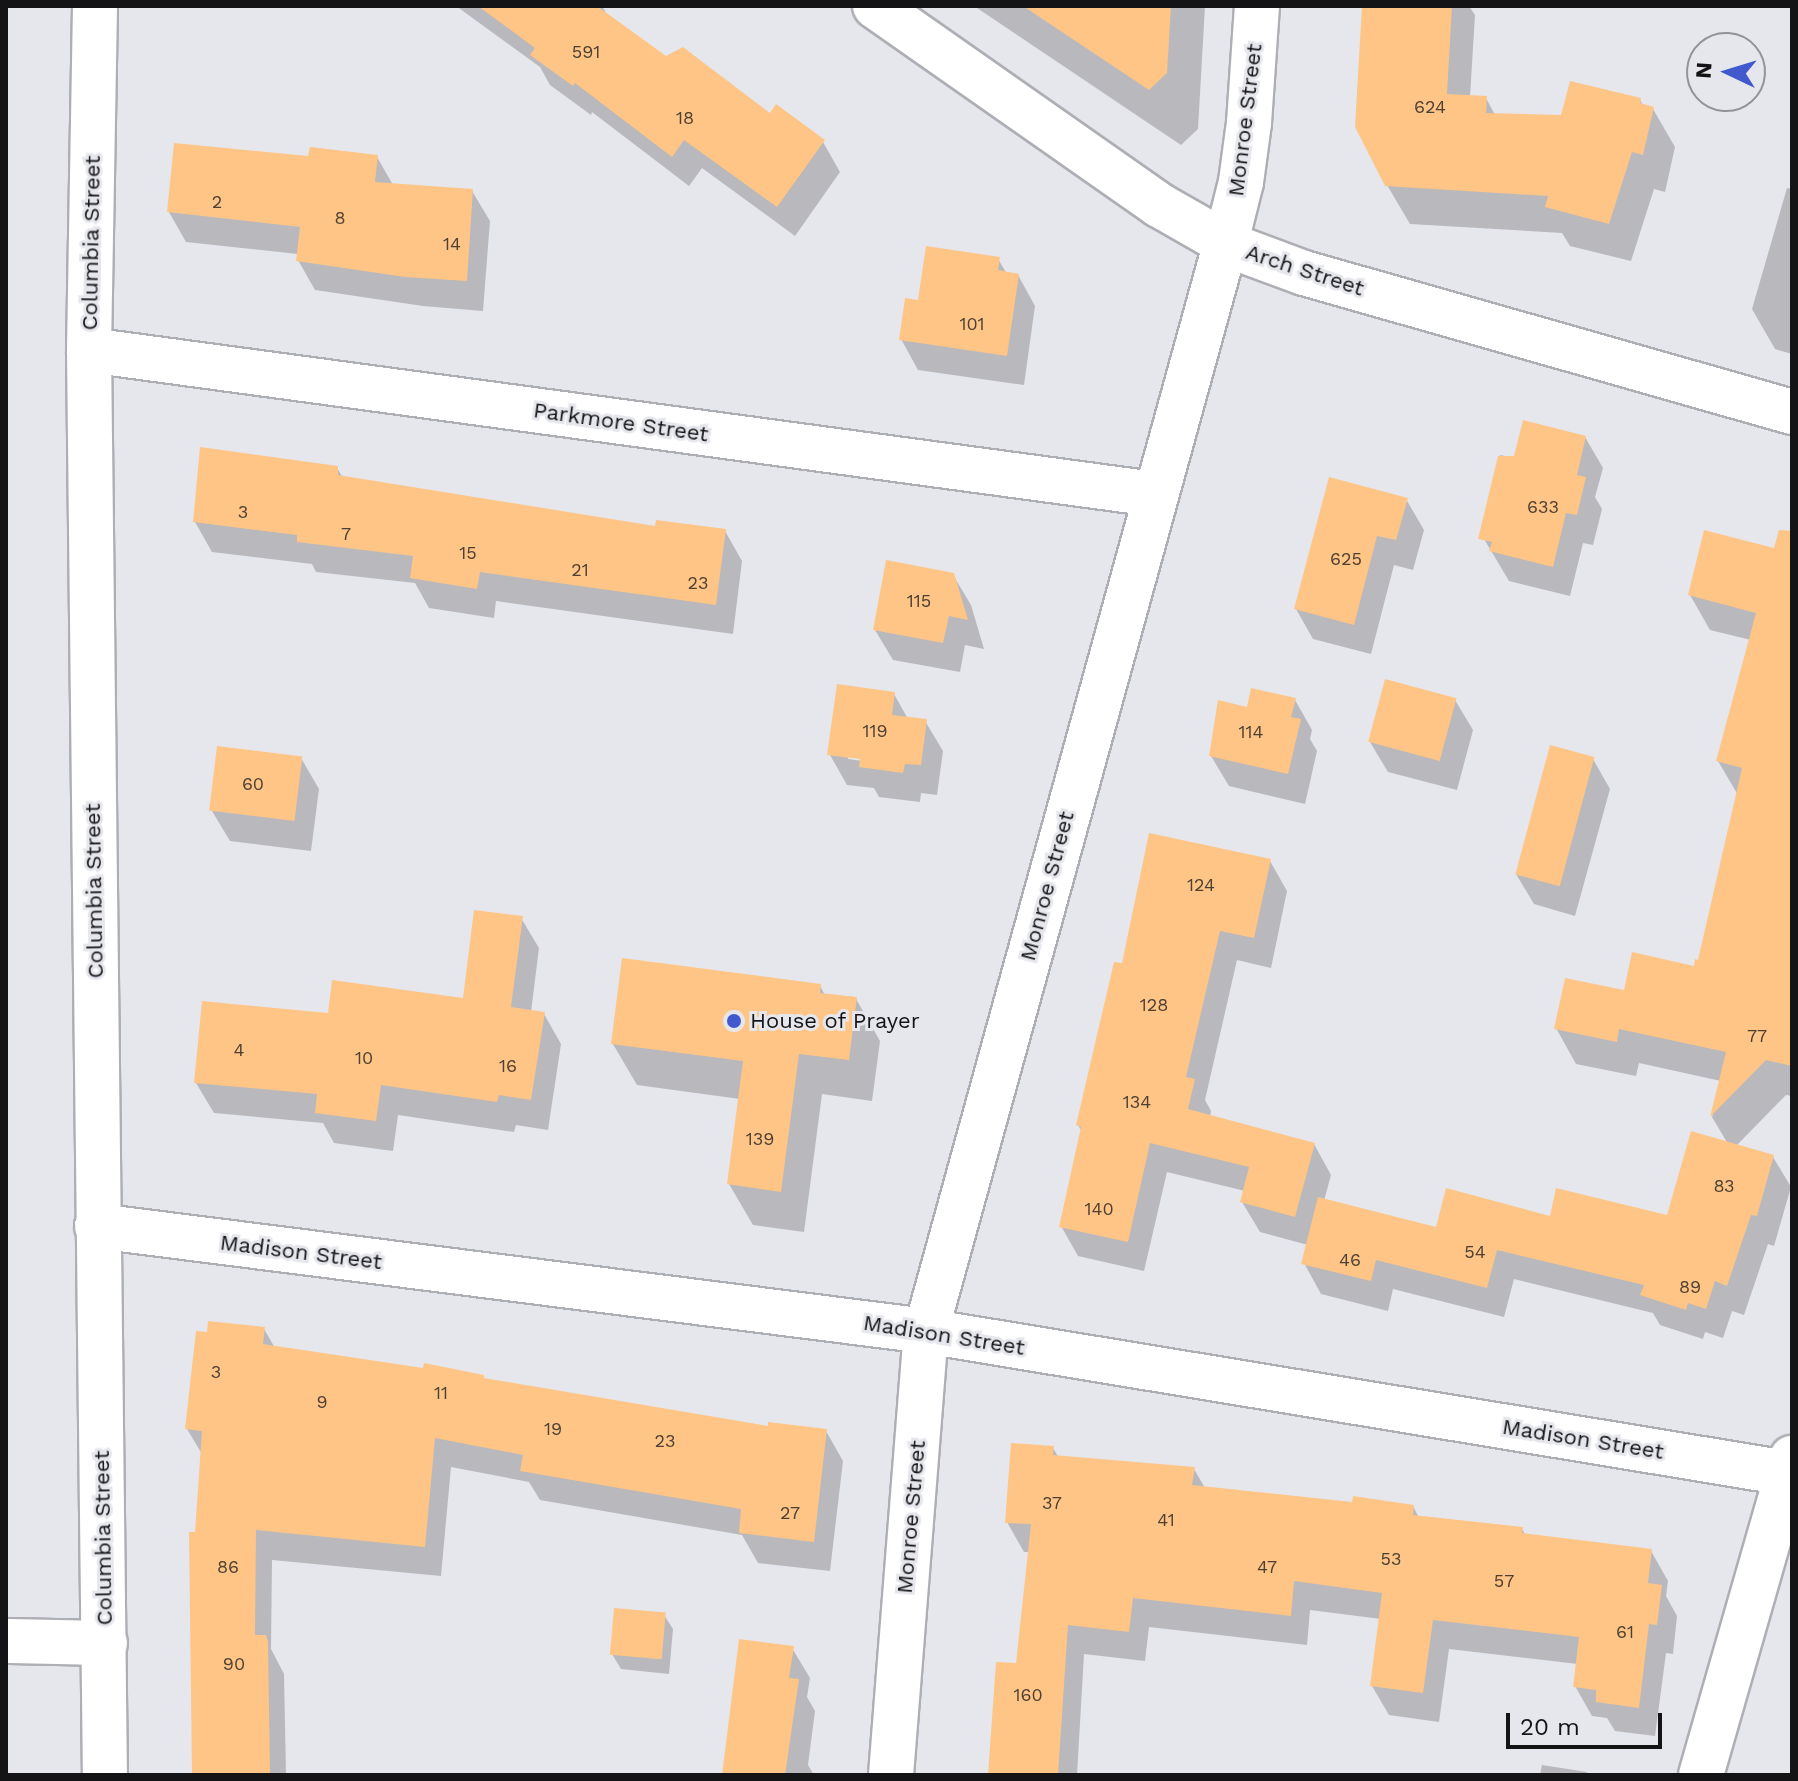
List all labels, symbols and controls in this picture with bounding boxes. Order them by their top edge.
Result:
north arrow [1686,32,1766,112]
house number: 591 [572,41,600,63]
street label: Monroe Street [1223,42,1267,198]
text: N [1691,61,1717,79]
house number: 624 [1414,96,1446,118]
house number: 18 [676,107,694,129]
street label: Columbia Street [76,155,106,331]
house number: 2 [212,191,222,213]
house number: 8 [334,207,346,229]
house number: 14 [443,233,461,255]
street label: Arch Street [1243,238,1367,302]
house number: 101 [959,313,985,335]
street label: Parkmore Street [532,397,710,447]
house number: 633 [1527,496,1559,518]
house number: 3 [238,501,248,523]
house number: 7 [341,523,351,545]
house number: 15 [459,542,477,564]
house number: 625 [1330,548,1362,570]
house number: 21 [571,559,589,581]
house number: 23 [688,572,708,594]
house number: 115 [907,590,931,612]
house number: 119 [862,720,888,742]
house number: 114 [1238,721,1264,743]
house number: 60 [242,773,264,795]
street label: Columbia Street [79,803,109,979]
street label: Monroe Street [1014,808,1080,964]
house number: 124 [1187,874,1215,896]
house number: 128 [1140,994,1168,1016]
place label: House of Prayer [750,1008,921,1034]
marker: House of Prayer [725,1012,743,1030]
house number: 77 [1747,1025,1767,1047]
house number: 4 [234,1039,244,1061]
house number: 10 [355,1047,373,1069]
house number: 16 [499,1055,517,1077]
house number: 134 [1123,1091,1151,1113]
house number: 139 [746,1128,774,1150]
house number: 83 [1713,1175,1735,1197]
house number: 140 [1084,1198,1114,1220]
street label: Madison Street [219,1229,383,1275]
house number: 54 [1464,1241,1486,1263]
house number: 46 [1339,1249,1361,1271]
house number: 89 [1679,1276,1701,1298]
street label: Madison Street [861,1309,1027,1361]
house number: 3 [211,1361,221,1383]
house number: 11 [434,1382,448,1404]
house number: 9 [316,1391,328,1413]
street label: Madison Street [1500,1413,1666,1465]
house number: 19 [544,1418,562,1440]
house number: 23 [655,1430,675,1452]
street label: Monroe Street [891,1439,931,1595]
street label: Columbia Street [88,1450,118,1626]
house number: 37 [1042,1492,1062,1514]
house number: 27 [780,1502,800,1524]
house number: 41 [1157,1509,1175,1531]
house number: 53 [1381,1548,1401,1570]
house number: 86 [217,1556,239,1578]
house number: 47 [1257,1556,1277,1578]
house number: 57 [1494,1570,1514,1592]
house number: 61 [1616,1621,1634,1643]
house number: 90 [223,1653,245,1675]
house number: 160 [1013,1684,1043,1706]
scale bar [1510,1697,1666,1747]
text: 20 m [1520,1713,1580,1741]

